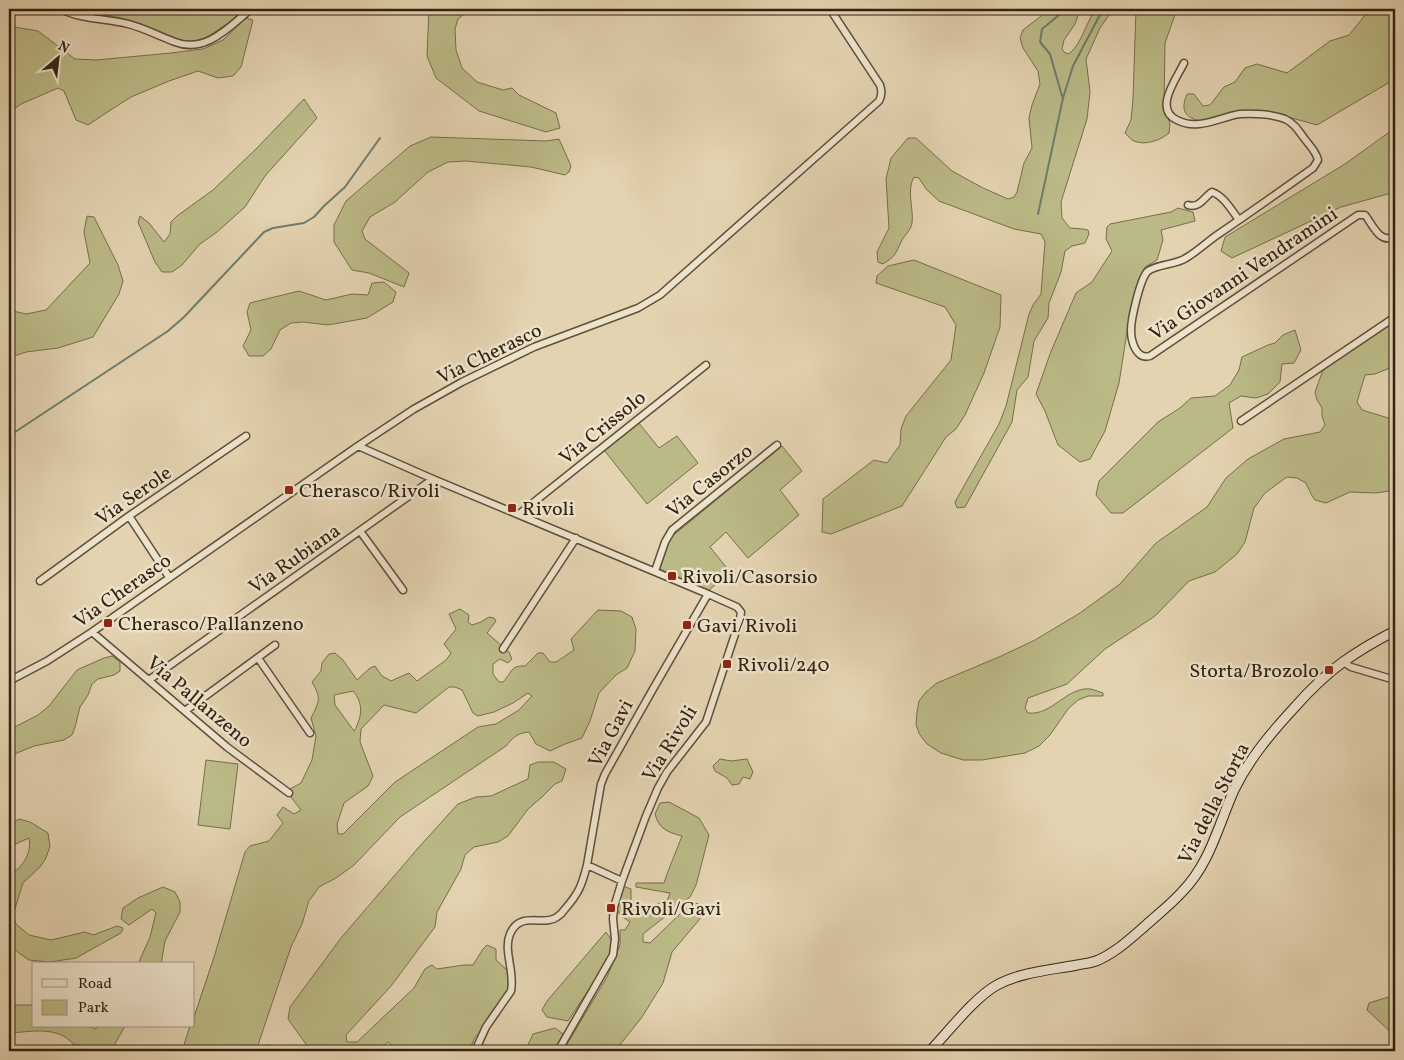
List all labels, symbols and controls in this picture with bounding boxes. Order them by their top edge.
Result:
north arrow [32,32,82,82]
text: N [54,37,72,59]
street label: Via Giovanni Vendramini [1144,201,1344,348]
street label: Via Cherasco [433,317,547,392]
street label: Via Crissolo [554,385,653,472]
street label: Via Casorzo [661,438,759,525]
street label: Via Serole [90,460,178,533]
place label: Cherasco/Rivoli [299,478,440,506]
marker: Cherasco/Rivoli [283,484,295,496]
place label: Rivoli [522,496,575,524]
marker: Rivoli [506,502,518,514]
street label: Via Rubiana [244,518,347,602]
street label: Via Cherasco [69,548,178,636]
place label: Rivoli/Casorsio [682,564,818,592]
marker: Rivoli/Casorsio [666,570,678,582]
place label: Cherasco/Pallanzeno [118,611,304,639]
place label: Gavi/Rivoli [697,613,797,641]
marker: Cherasco/Pallanzeno [102,617,114,629]
marker: Gavi/Rivoli [681,619,693,631]
street label: Via Pallanzeno [140,650,258,755]
place label: Rivoli/240 [737,652,830,680]
marker: Rivoli/240 [721,658,733,670]
place label: Storta/Brozolo [1189,658,1319,686]
marker: Storta/Brozolo [1323,664,1335,676]
street label: Via Gavi [582,695,641,773]
street label: Via Rivoli [636,701,705,788]
street label: Via della Storta [1172,738,1258,870]
place label: Rivoli/Gavi [621,896,721,924]
marker: Rivoli/Gavi [605,902,617,914]
legend [32,962,195,1028]
text: Road [78,974,112,995]
text: Park [78,998,109,1019]

